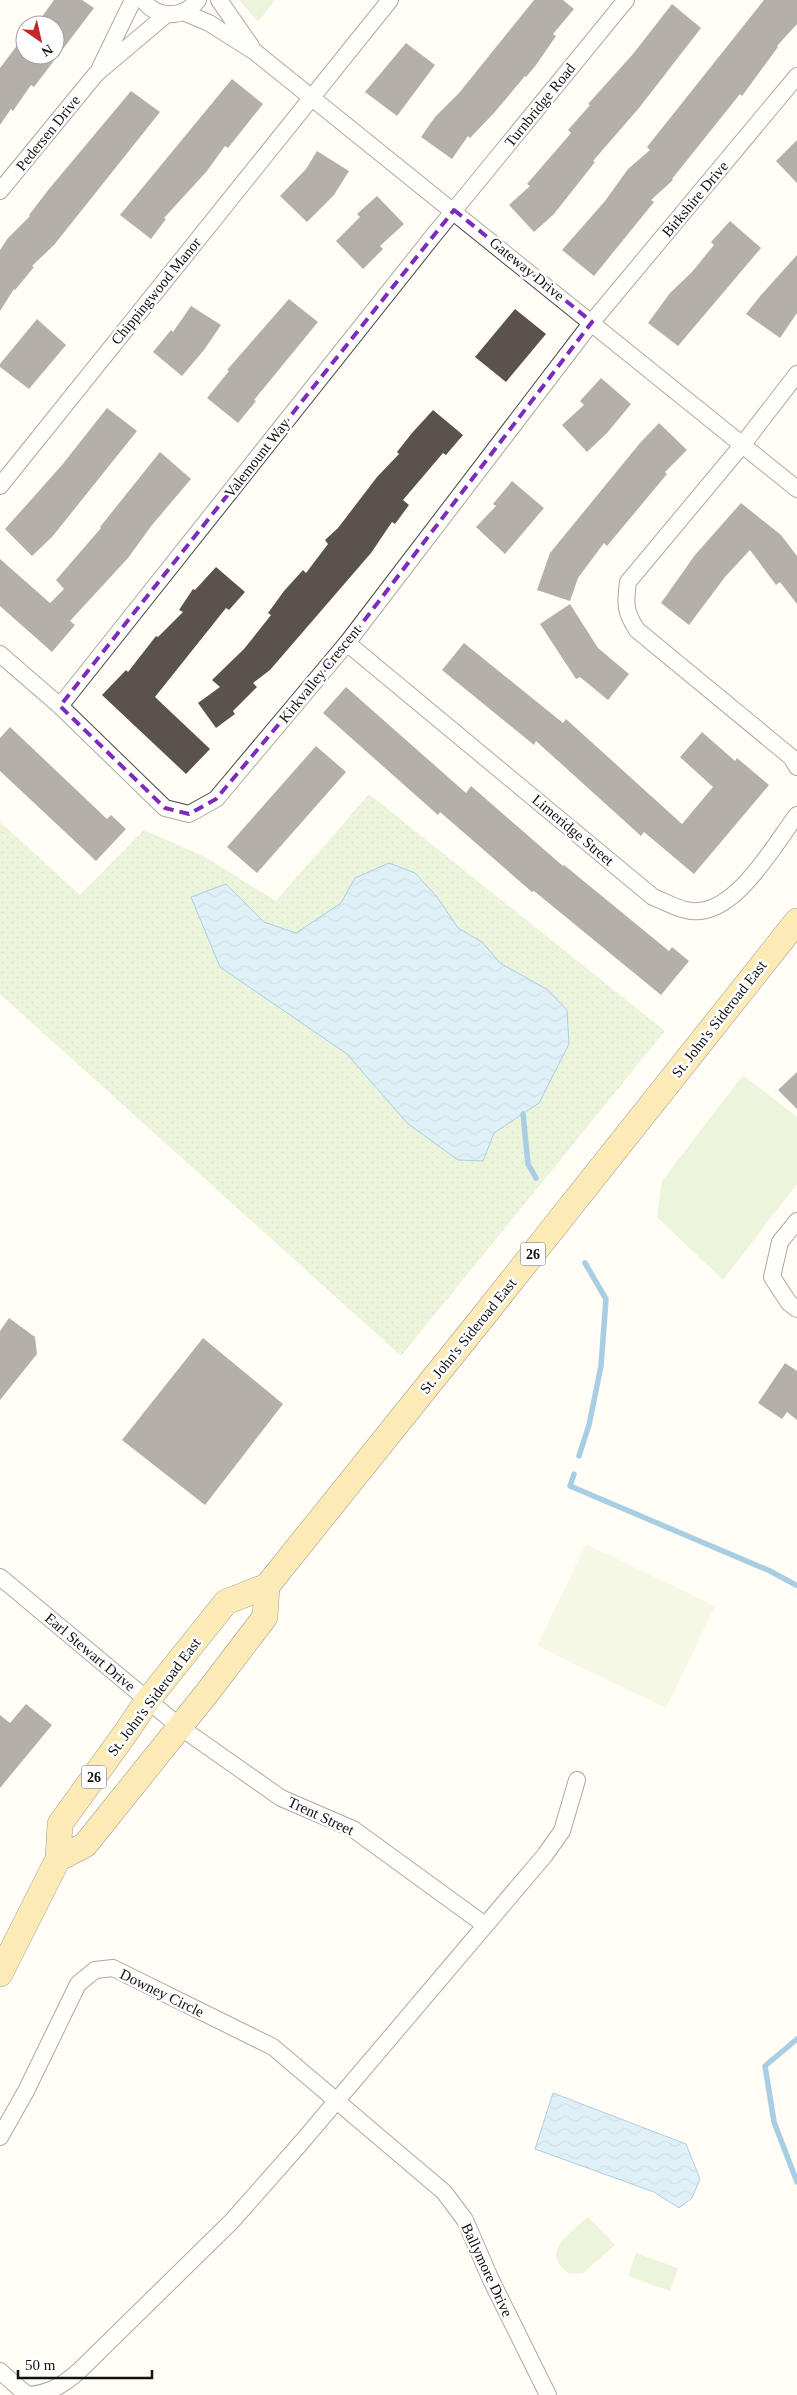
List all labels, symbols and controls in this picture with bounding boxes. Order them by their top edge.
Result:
north arrow [15,15,65,65]
text: N [39,41,55,59]
street label: Turnbridge Road [502,60,579,150]
street label: Pedersen Drive [13,92,83,174]
street label: Birkshire Drive [659,158,731,240]
street label: Chippingwood Manor [108,234,204,348]
street label: Gateway Drive [487,234,568,304]
street label: Valemount Way [221,415,293,501]
street label: Kirkvalley Crescent [276,622,365,726]
street label: Limeridge Street [529,791,618,869]
street label: St. John's Sideroad East [669,957,770,1080]
road number: 26 [520,1242,546,1266]
street label: St. John's Sideroad East [417,1275,520,1397]
street label: Earl Stewart Drive [42,1610,138,1694]
street label: St. John's Sideroad East [104,1634,204,1759]
road number: 26 [82,1765,106,1788]
street label: Trent Street [286,1794,357,1839]
street label: Downey Circle [117,1966,207,2020]
street label: Ballymore Drive [458,2221,516,2320]
scale bar [18,2348,151,2380]
text: 50 m [25,2357,56,2373]

